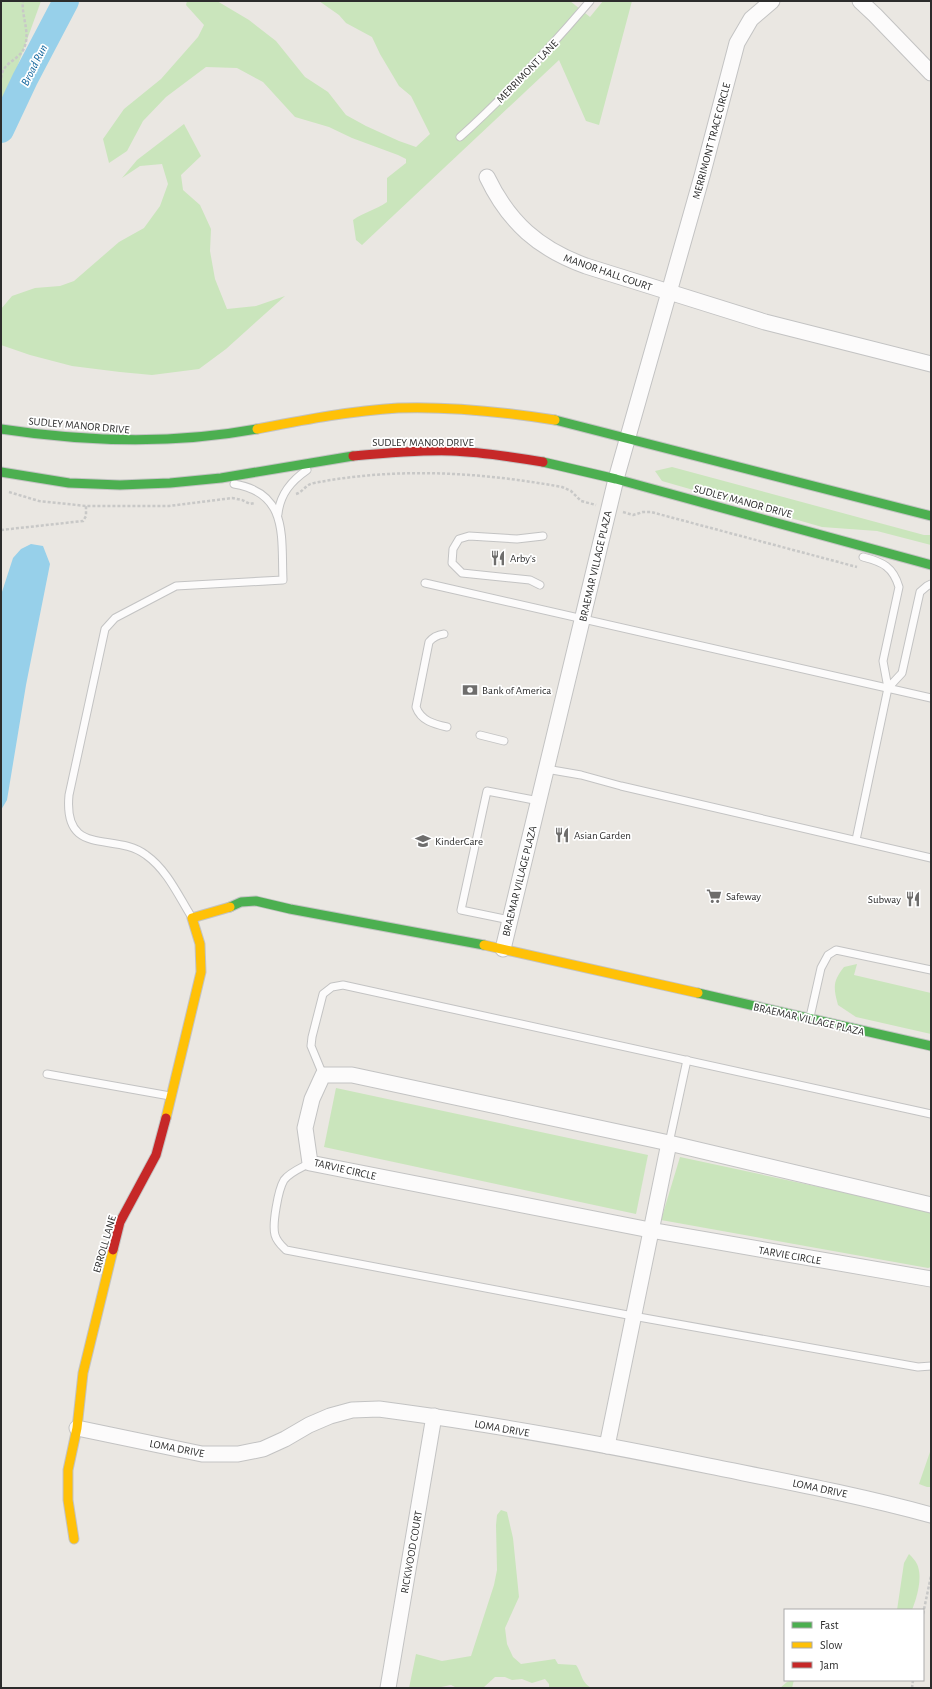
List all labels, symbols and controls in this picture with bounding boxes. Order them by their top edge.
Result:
street label: MERRIMONT LANE [495,37,561,105]
water label: Broad Run [19,42,49,88]
street label: MERRIMONT TRACE CIRCLE [691,81,733,201]
street label: MANOR HALL COURT [562,252,654,293]
street label: SUDLEY MANOR DRIVE [28,416,131,435]
street label: SUDLEY MANOR DRIVE [372,437,474,448]
street label: SUDLEY MANOR DRIVE [692,483,794,520]
street label: BRAEMAR VILLAGE PLAZA [577,509,614,623]
restaurant icon: Arby's [489,549,507,567]
place label: Arby's [510,553,536,564]
bank icon: Bank of America [461,681,479,699]
place label: Bank of America [482,685,551,696]
street label: BRAEMAR VILLAGE PLAZA [500,824,539,938]
restaurant icon: Asian Garden [553,826,571,844]
place label: Asian Garden [574,830,631,841]
school or university icon: KinderCare [414,832,432,850]
place label: KinderCare [435,836,483,847]
supermarket icon: Safeway [705,887,723,905]
restaurant icon: Subway [904,890,922,908]
place label: Safeway [726,891,761,902]
place label: Subway [868,894,901,905]
street label: BRAEMAR VILLAGE PLAZA [752,1001,866,1038]
street label: TARVIE CIRCLE [313,1157,378,1182]
street label: ERROLL LANE [91,1214,118,1274]
street label: TARVIE CIRCLE [758,1245,823,1267]
street label: LOMA DRIVE [474,1418,531,1439]
street label: LOMA DRIVE [149,1438,206,1459]
street label: LOMA DRIVE [792,1477,849,1500]
street label: RICKWOOD COURT [399,1509,424,1594]
legend [784,1609,924,1681]
text: Fast [820,1619,839,1631]
text: Slow [820,1639,842,1651]
text: Jam [820,1659,839,1671]

